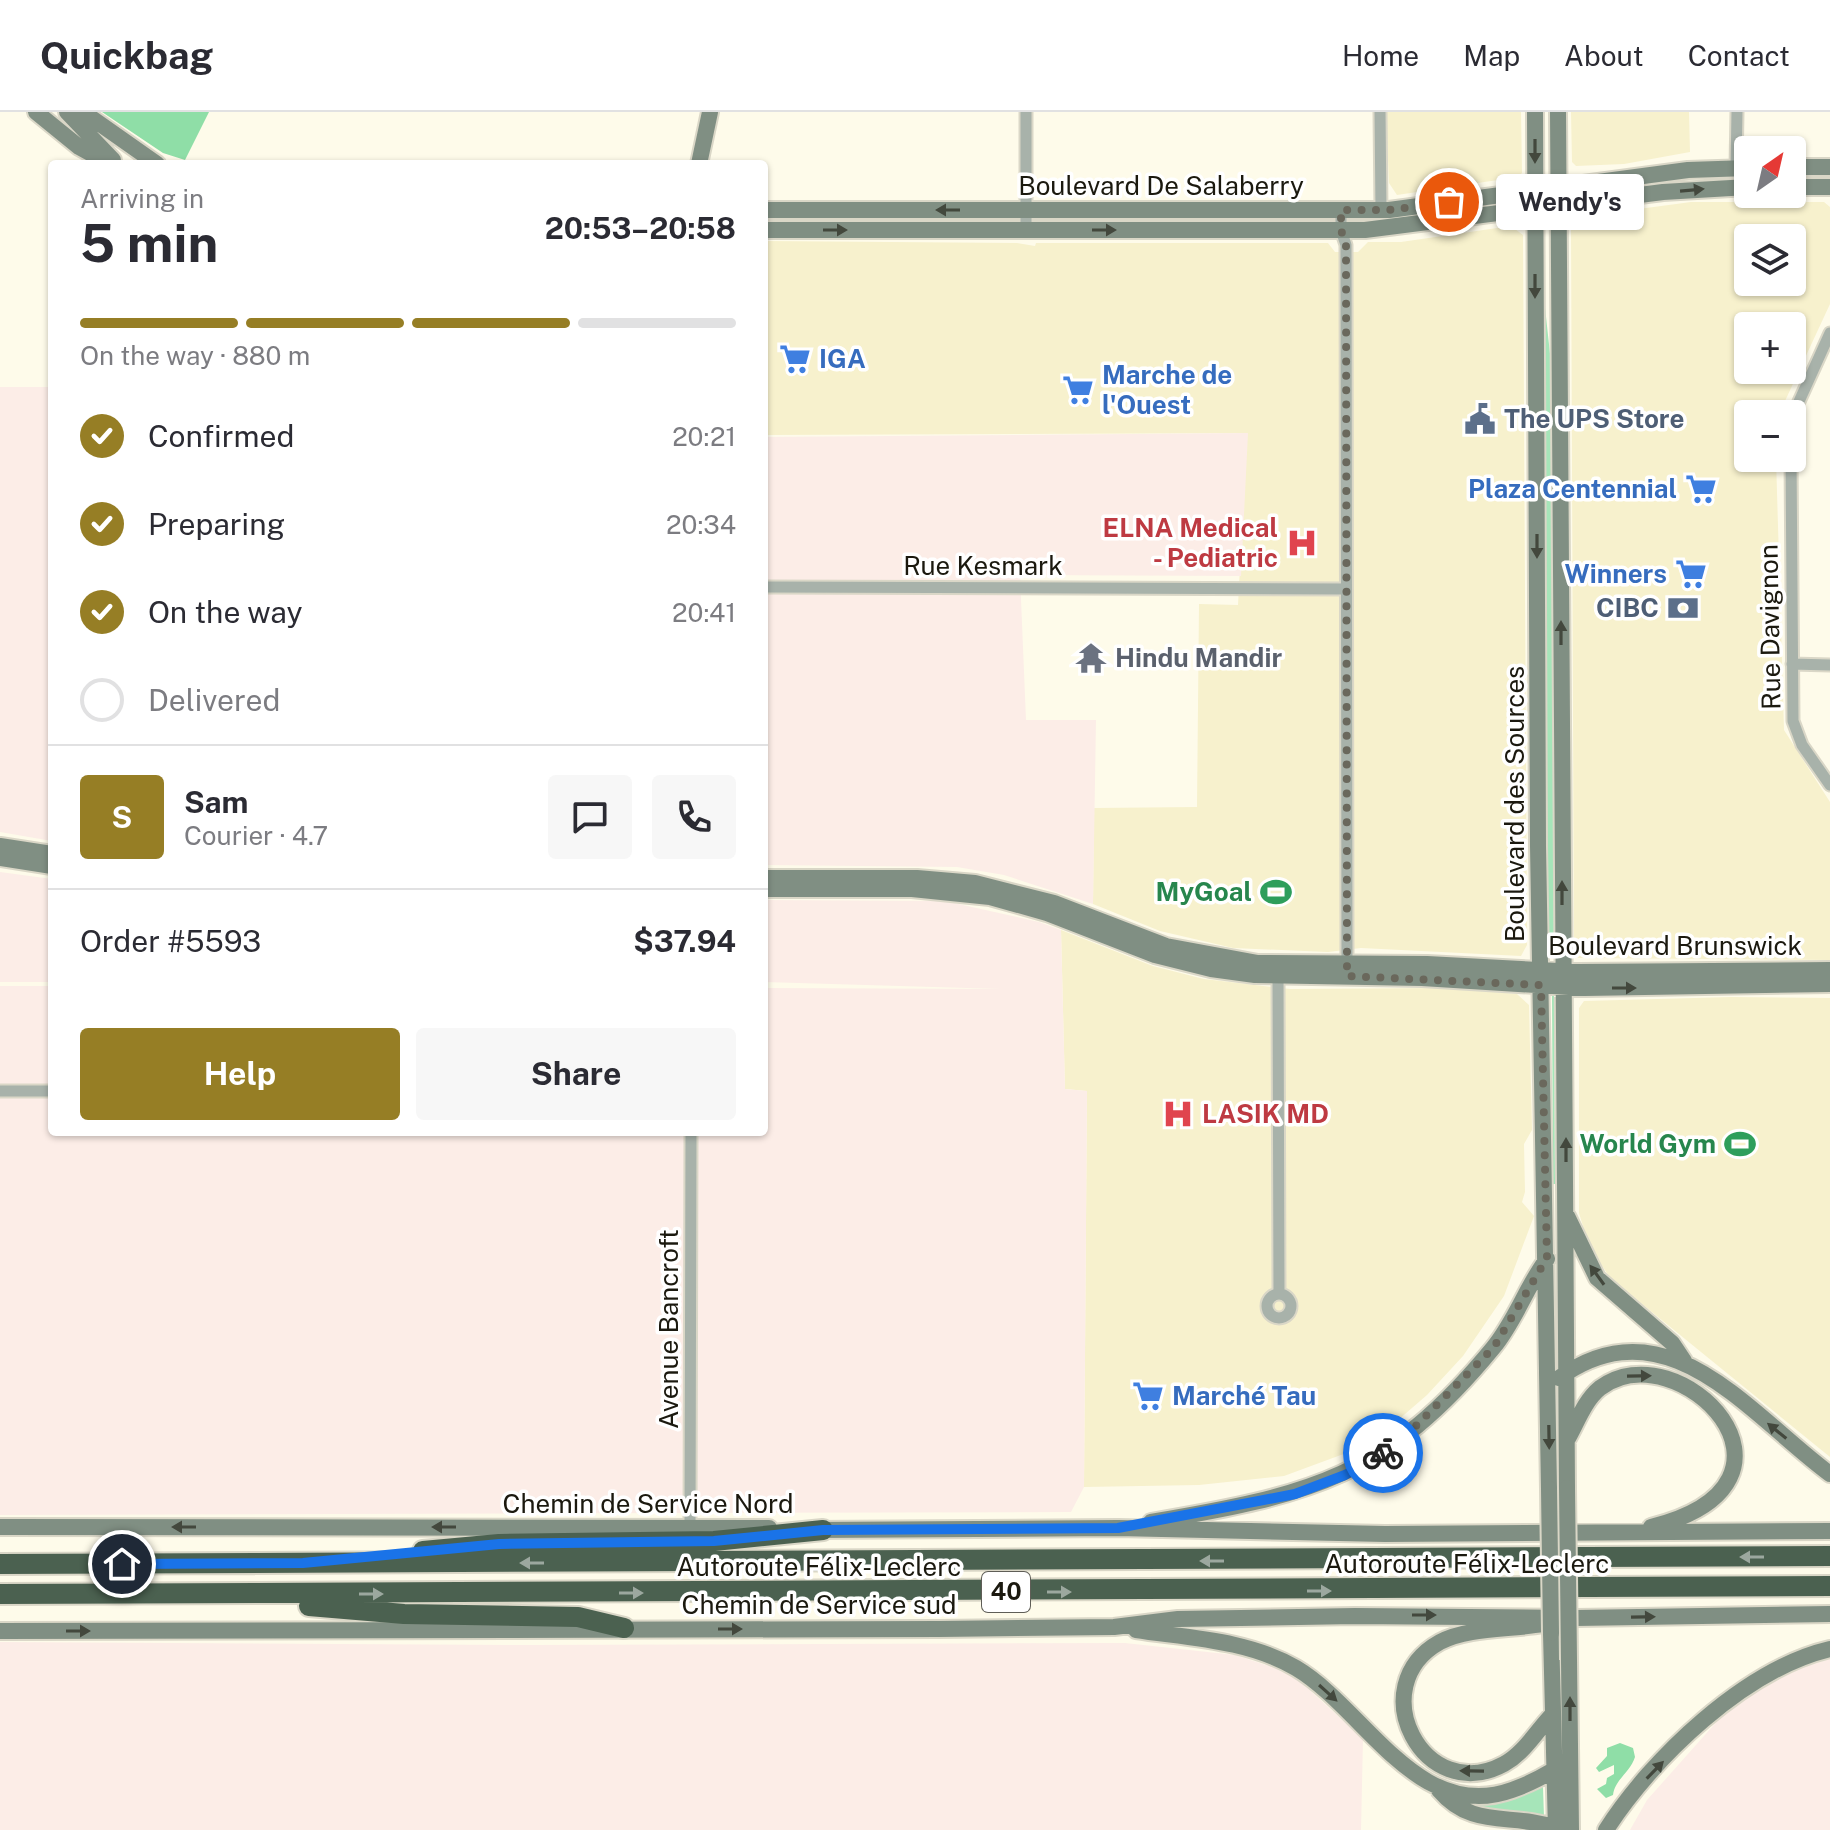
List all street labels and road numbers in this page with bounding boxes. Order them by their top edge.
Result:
street label: Boulevard De Salaberry [1018,170,1304,201]
street label: Rue Davignon [1753,544,1786,710]
street label: Rue Kesmark [903,550,1063,581]
street label: Boulevard des Sources [1499,666,1530,942]
street label: Boulevard Brunswick [1548,930,1802,961]
street label: Avenue Bancroft [653,1229,684,1429]
street label: Chemin de Service Nord [503,1488,793,1519]
street label: Autoroute Félix-Leclerc [1325,1548,1609,1579]
street label: Autoroute Félix-Leclerc [677,1551,961,1582]
road number: 40 [982,1572,1030,1612]
street label: Chemin de Service sud [682,1589,956,1620]

